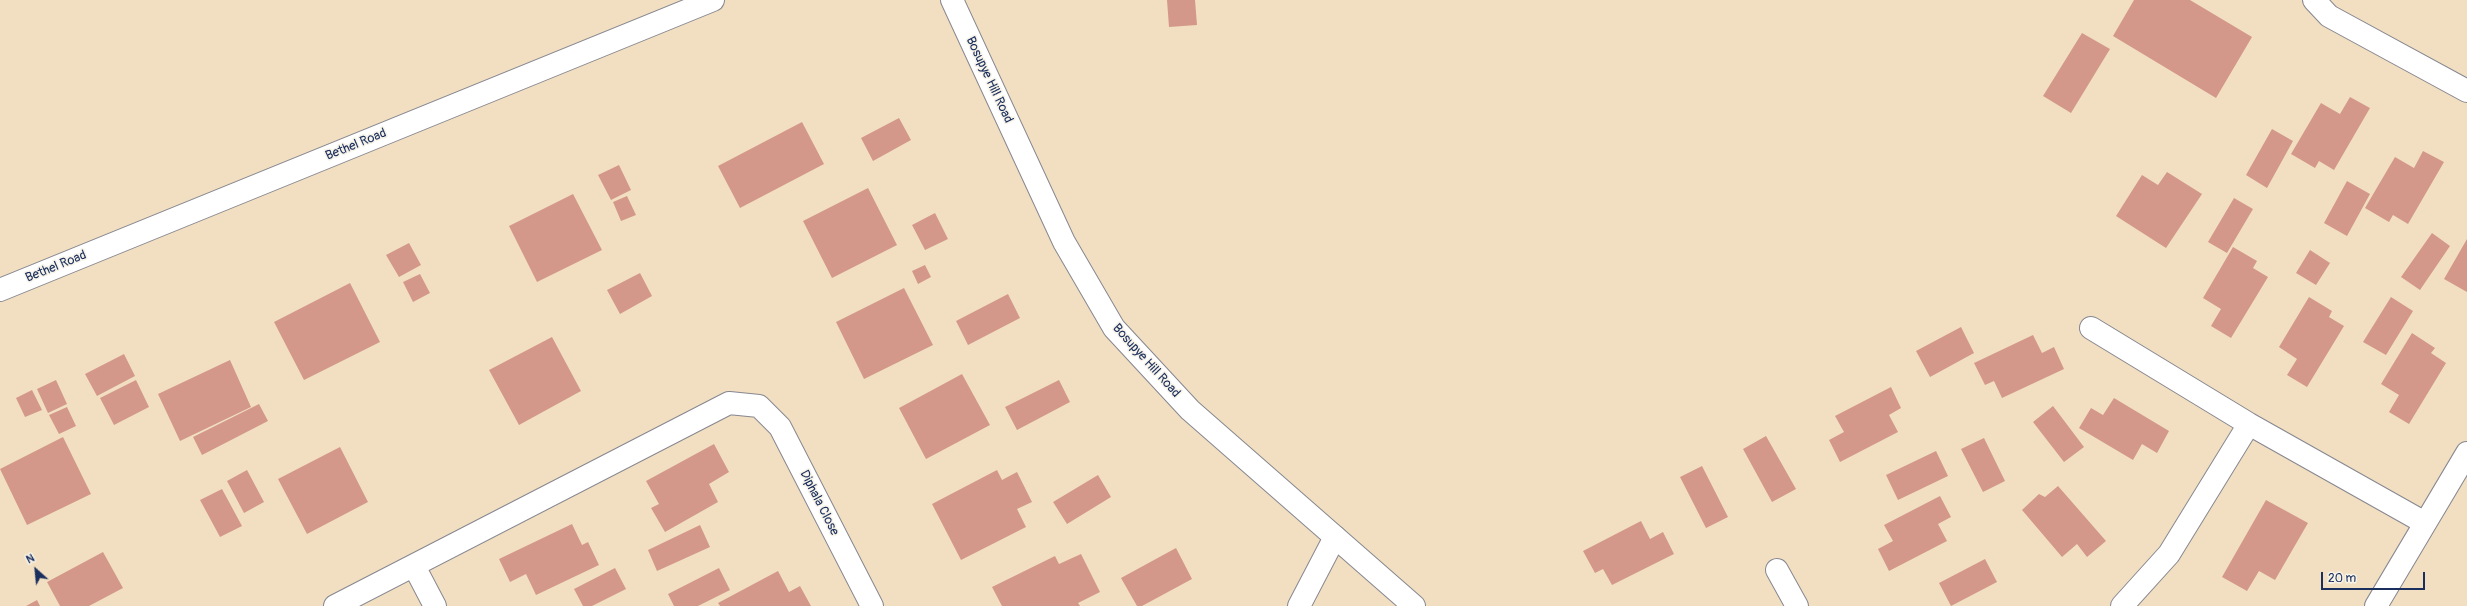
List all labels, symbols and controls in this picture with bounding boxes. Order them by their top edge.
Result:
street label: Bosupye Hill Road [962,34,1016,126]
street label: Bethel Road [323,126,389,164]
street label: Bethel Road [23,248,89,286]
street label: Bosupye Hill Road [1109,321,1183,401]
street label: Diphala Close [796,468,842,538]
north arrow [16,550,56,590]
text: N [24,551,37,566]
scale bar [2323,564,2427,590]
text: 20 m [2328,571,2356,586]

